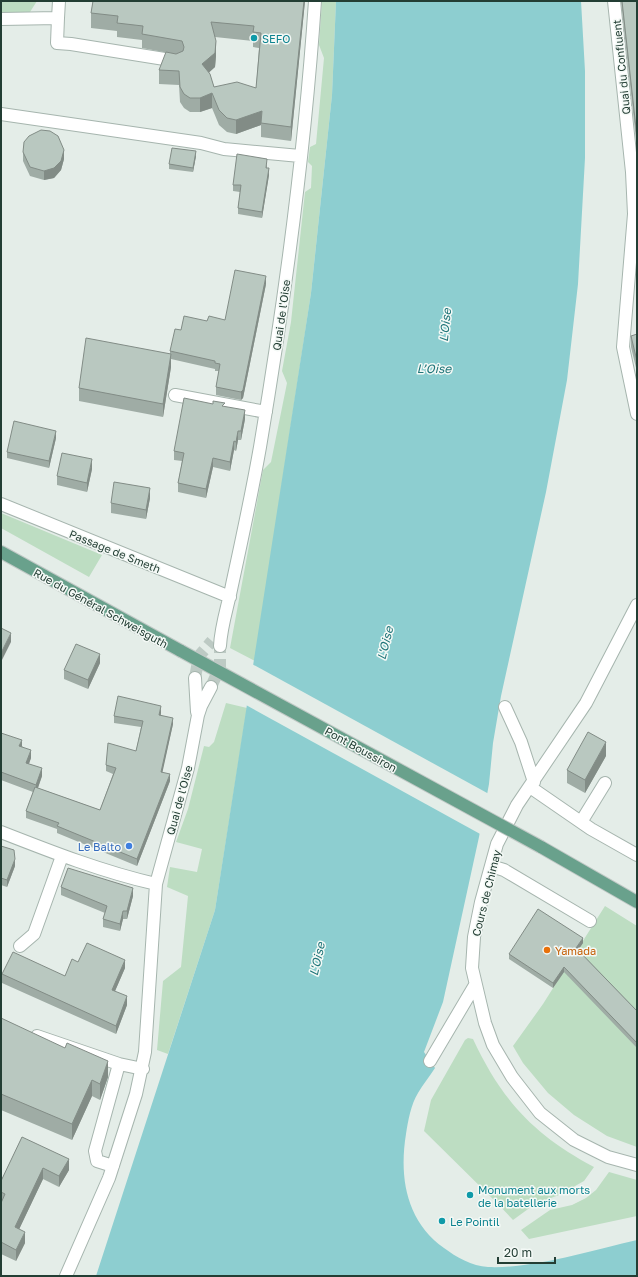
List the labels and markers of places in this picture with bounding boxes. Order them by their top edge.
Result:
place label: SEFO [262,32,290,45]
marker: SEFO [249,33,259,43]
place label: Le Balto [78,840,121,853]
marker: Le Balto [124,841,134,851]
place label: Yamada [555,944,596,957]
marker: Yamada [542,945,552,955]
place label: Monument aux morts de la batellerie [478,1183,590,1209]
marker: Monument aux morts de la batellerie [465,1190,475,1200]
place label: Le Pointil [450,1215,500,1228]
marker: Le Pointil [437,1216,447,1226]

